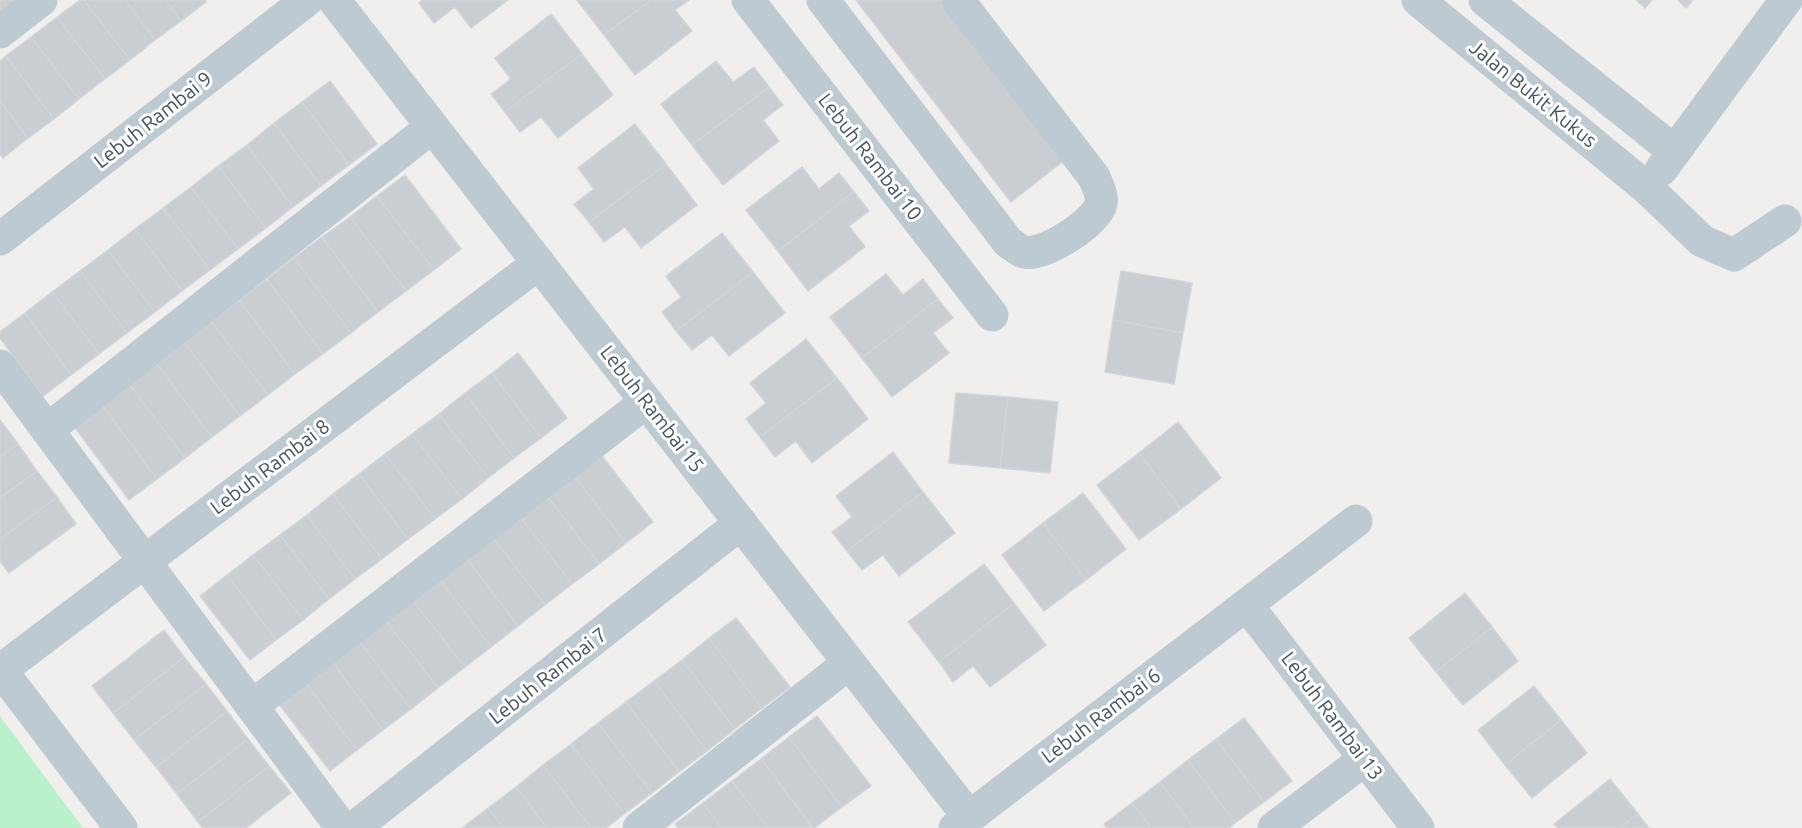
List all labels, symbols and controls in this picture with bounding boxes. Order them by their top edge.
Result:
street label: Jalan Bukit Kukus [1464,35,1602,153]
street label: Lebuh Rambai 9 [89,67,217,173]
street label: Lebuh Rambai 10 [813,89,927,225]
street label: Lebuh Rambai 15 [595,341,709,477]
street label: Lebuh Rambai 8 [206,414,334,520]
street label: Lebuh Rambai 7 [484,623,612,729]
street label: Lebuh Rambai 13 [1276,647,1388,785]
street label: Lebuh Rambai 6 [1037,663,1165,769]

